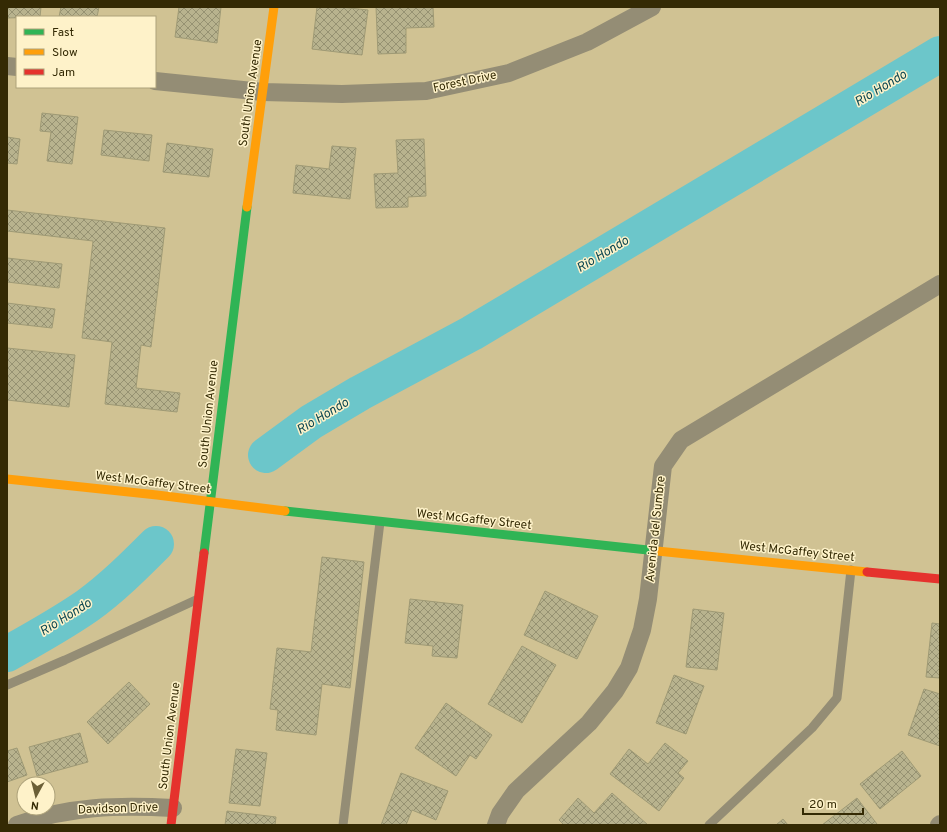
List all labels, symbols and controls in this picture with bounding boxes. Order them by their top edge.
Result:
legend [16,16,156,88]
text: Fast [52,25,74,41]
street label: South Union Avenue [236,38,266,148]
text: Slow [52,45,78,61]
text: Jam [52,65,75,81]
street label: Forest Drive [432,67,498,97]
water label: Rio Hondo [852,67,910,111]
water label: Rio Hondo [574,233,632,277]
street label: South Union Avenue [195,359,223,469]
water label: Rio Hondo [294,395,352,439]
street label: West McGaffey Street [95,468,211,498]
street label: Avenida del Sumbre [642,475,670,583]
street label: West McGaffey Street [416,506,532,534]
street label: West McGaffey Street [739,538,855,566]
water label: Rio Hondo [37,596,95,640]
street label: South Union Avenue [155,681,185,791]
north arrow [16,776,56,816]
scale bar [803,790,863,816]
text: 20 m [809,797,837,813]
text: N [30,798,40,812]
street label: Davidson Drive [78,800,158,818]

